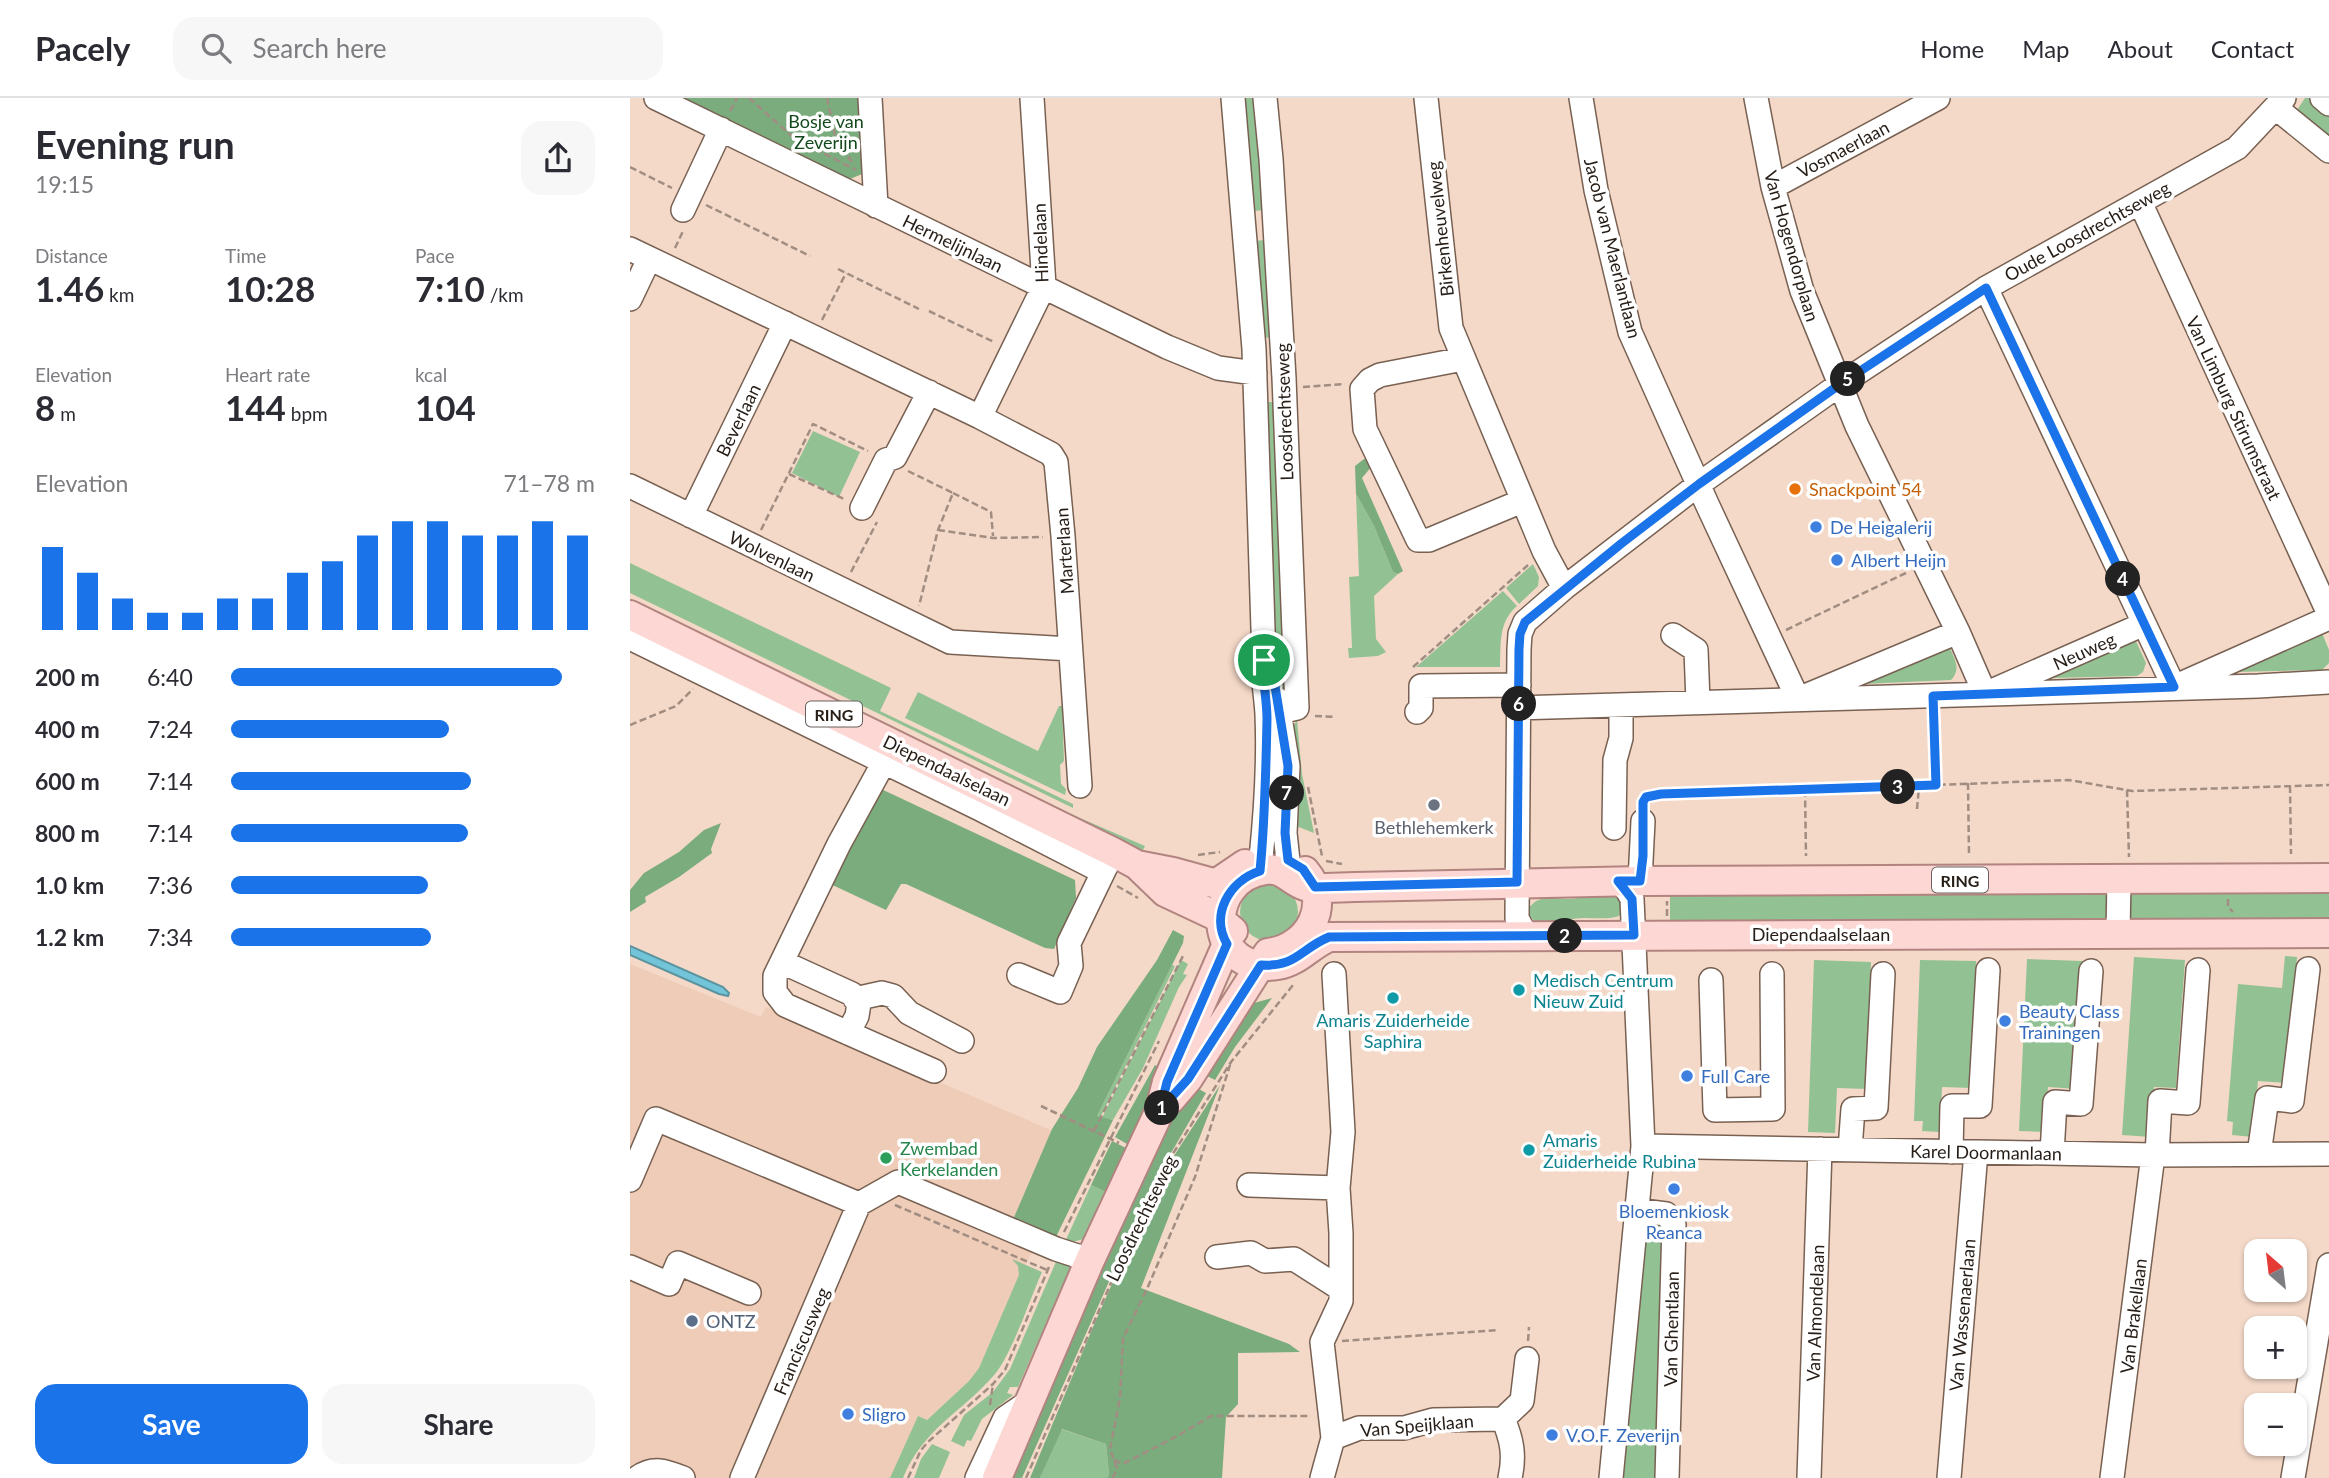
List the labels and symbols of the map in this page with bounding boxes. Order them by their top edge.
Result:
park label: Bosje van Zeverijn [788,110,864,153]
street label: Vosmaerlaan [1793,116,1893,182]
street label: Jacob van Maerlantlaan [1580,156,1646,340]
street label: Birkenheuvelweg [1422,160,1458,298]
street label: Van Hogendorplaan [1760,168,1824,324]
street label: Oude Loosdrechtseweg [2000,176,2174,286]
street label: Hindelaan [1028,203,1052,283]
street label: Hermelijnlaan [899,209,1007,277]
street label: Van Limburg Stirumstraat [2182,313,2286,504]
street label: Loosdrechtseweg [1271,343,1297,481]
pin: 5 [1830,362,1866,396]
street label: Beverlaan [711,380,765,460]
place label: Snackpoint 54 [1809,478,1922,500]
marker: Snackpoint 54 [1787,481,1803,497]
street label: Marterlaan [1050,507,1078,595]
place label: De Heigalerij [1830,516,1932,538]
marker: De Heigalerij [1808,519,1824,535]
street label: Wolvenlaan [725,526,819,586]
place label: Albert Heijn [1851,549,1946,571]
marker: Albert Heijn [1829,552,1845,568]
pin: 4 [2106,561,2140,596]
street label: Neuweg [2049,628,2119,674]
pin [1234,630,1294,690]
pin: 6 [1502,686,1536,722]
road number: RING [806,702,862,726]
street label: Diependaalselaan [880,730,1014,810]
pin: 3 [1880,770,1916,804]
pin: 7 [1270,776,1304,810]
marker: Bethlehemkerk [1426,797,1442,813]
place label: Bethlehemkerk [1374,816,1495,838]
road number: RING [1932,867,1988,892]
pin: 2 [1548,918,1583,954]
street label: Diependaalselaan [1752,923,1890,945]
place label: Medisch Centrum Nieuw Zuid [1533,969,1674,1012]
marker: Medisch Centrum Nieuw Zuid [1511,982,1527,998]
marker: Amaris Zuiderheide Saphira [1385,990,1401,1006]
place label: Beauty Class Trainingen [2019,1000,2120,1043]
place label: Amaris Zuiderheide Saphira [1316,1009,1470,1052]
marker: Beauty Class Trainingen [1997,1013,2013,1029]
place label: Full Care [1701,1065,1770,1087]
marker: Full Care [1679,1068,1695,1084]
pin: 1 [1144,1090,1180,1126]
place label: Amaris Zuiderheide Rubina [1543,1129,1696,1172]
place label: Zwembad Kerkelanden [900,1137,998,1180]
street label: Karel Doormanlaan [1910,1140,2062,1164]
marker: Amaris Zuiderheide Rubina [1521,1142,1537,1158]
marker: Zwembad Kerkelanden [878,1150,894,1166]
street label: Loosdrechtseweg [1101,1151,1181,1285]
marker: Bloemenkiosk Reanca [1666,1181,1682,1197]
place label: Bloemenkiosk Reanca [1619,1200,1730,1243]
street label: Van Wassenaerlaan [1944,1238,1980,1392]
north arrow [2244,1239,2306,1302]
street label: Van Almondelaan [1802,1244,1828,1382]
street label: Van Brakellaan [2115,1257,2151,1375]
street label: Van Ghentlaan [1659,1271,1683,1387]
street label: Franciscusweg [768,1284,834,1398]
place label: ONTZ [706,1310,756,1332]
marker: ONTZ [684,1313,700,1329]
place label: Sligro [862,1403,906,1425]
marker: Sligro [840,1406,856,1422]
street label: Van Speijklaan [1359,1409,1475,1441]
place label: V.O.F. Zeverijn [1566,1424,1680,1446]
marker: V.O.F. Zeverijn [1544,1427,1560,1443]

